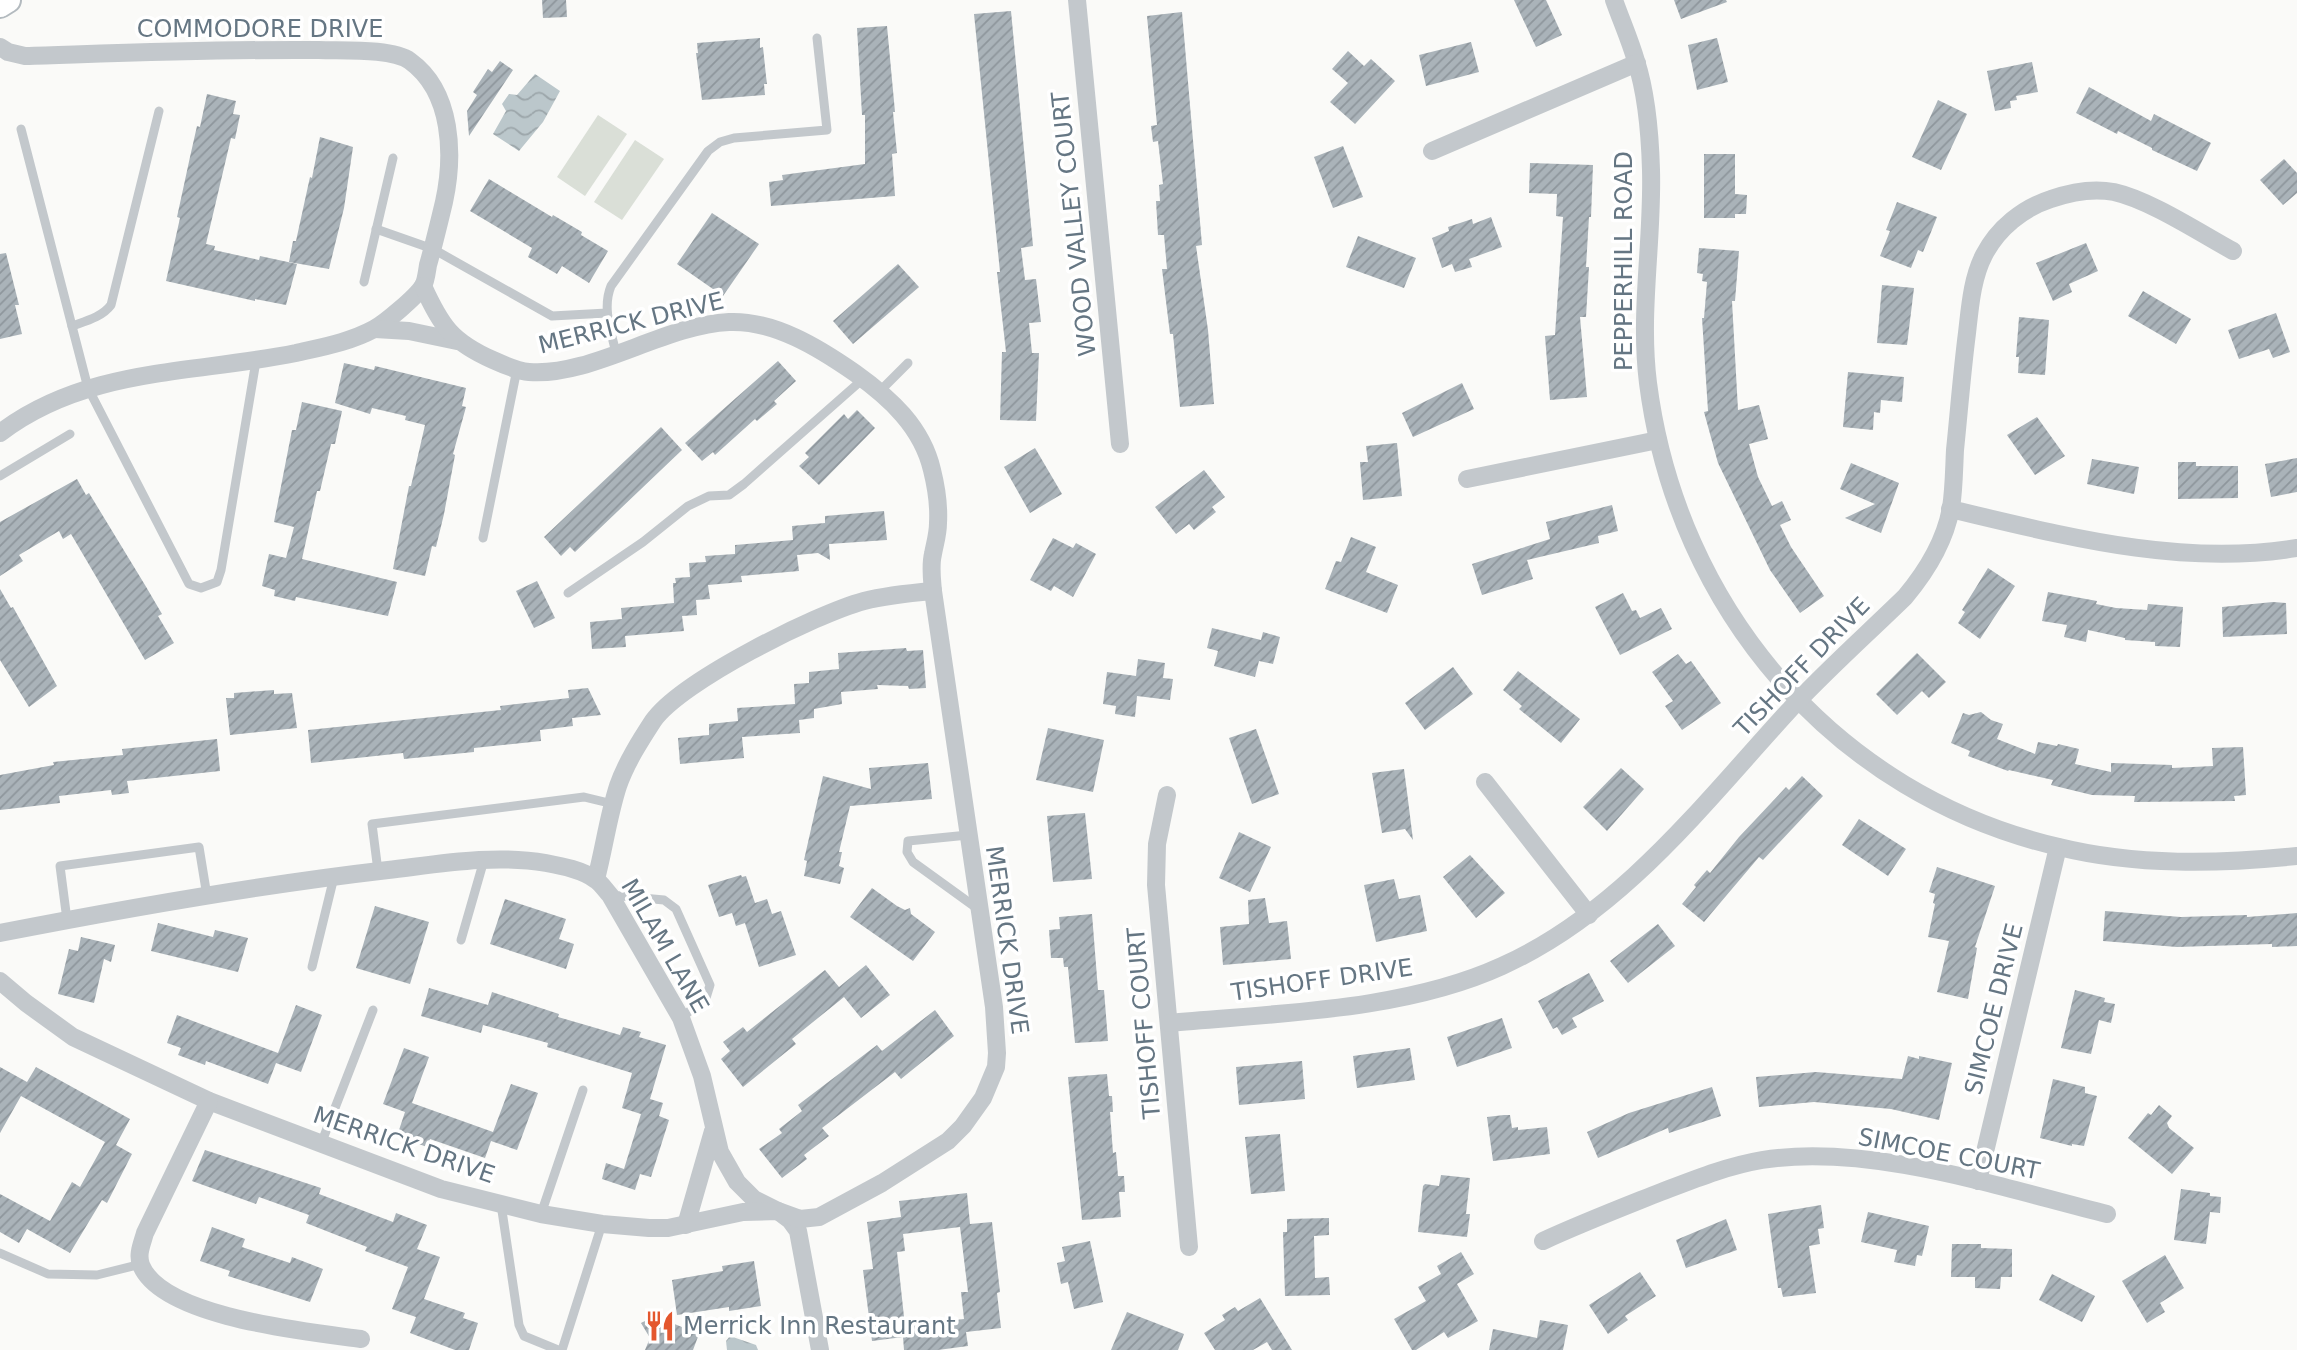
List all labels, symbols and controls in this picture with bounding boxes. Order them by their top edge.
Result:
street label: COMMODORE DRIVE [137,15,383,43]
street label: WOOD VALLEY COURT [1046,90,1102,358]
street label: PEPPERHILL ROAD [1610,151,1638,371]
street label: MERRICK DRIVE [535,286,727,360]
street label: TISHOFF DRIVE [1728,591,1876,743]
street label: MERRICK DRIVE [980,844,1034,1036]
street label: MILAM LANE [615,874,715,1018]
street label: SIMCOE DRIVE [1959,921,2029,1097]
street label: TISHOFF COURT [1122,926,1166,1121]
street label: TISHOFF DRIVE [1228,953,1415,1007]
street label: MERRICK DRIVE [309,1101,499,1189]
street label: SIMCOE COURT [1856,1123,2042,1185]
restaurant icon: Merrick Inn Restaurant [643,1309,677,1343]
place label: Merrick Inn Restaurant [683,1312,956,1340]

